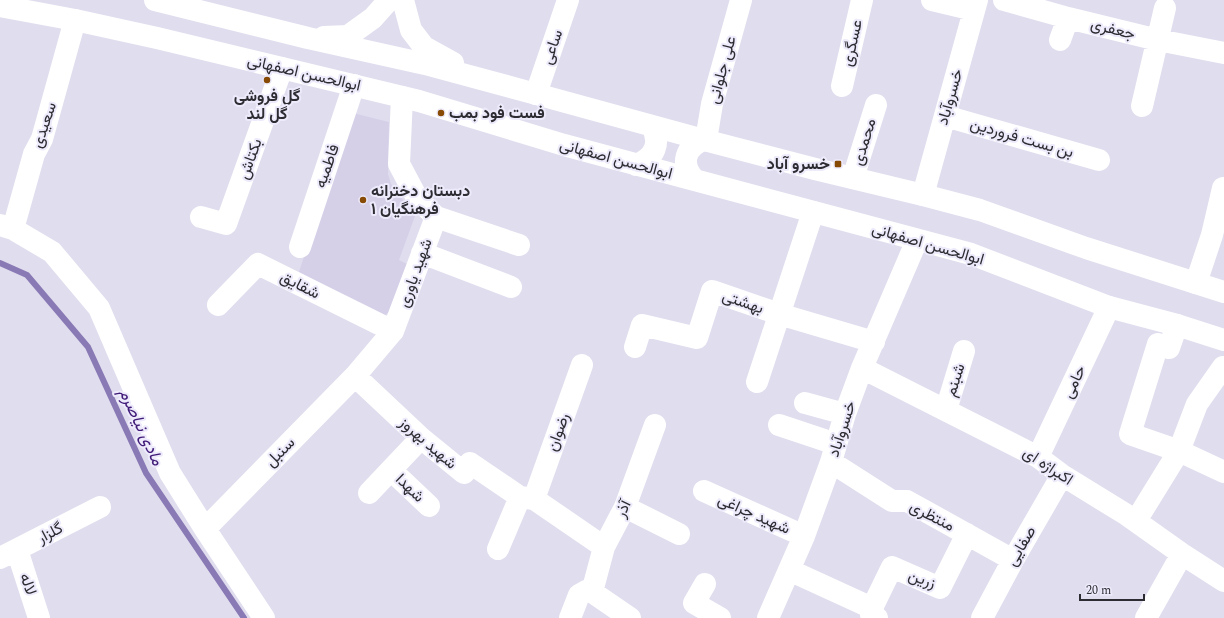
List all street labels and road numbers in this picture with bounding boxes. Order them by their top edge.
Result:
street label: جعفری [1088,12,1138,46]
street label: عسگری [835,17,869,69]
street label: ساعی [535,26,569,68]
street label: علی جلوانی [701,33,743,107]
street label: ابوالحسن اصفهانی [245,48,363,98]
street label: خسروآباد [931,66,970,128]
street label: سعیدی [25,99,63,151]
street label: بن بست فروردین [967,112,1077,164]
street label: محمدی [845,115,883,169]
street label: ابوالحسن اصفهانی [557,132,675,186]
street label: بکتاش [232,135,268,183]
street label: فاطمیه [308,141,346,191]
street label: ابوالحسن اصفهانی [869,216,987,272]
street label: شهید یاوری [391,235,439,311]
street label: شقایق [276,265,324,305]
street label: بهشتی [719,284,767,320]
street label: شبنم [938,360,972,400]
street label: حامی [1056,361,1092,403]
street label: خسروآباد [822,398,862,460]
street label: رضوان [540,409,576,455]
street label: شهید بهروز [393,410,462,475]
street label: سنبل [259,431,301,473]
street label: اکبراژه ای [1018,441,1078,491]
street label: شهدا [390,468,430,508]
street label: شهید چراغی [714,487,794,541]
street label: منتظری [905,494,959,538]
street label: آذر [608,495,638,523]
street label: گلزار [32,516,67,550]
street label: صفایی [1000,521,1042,571]
street label: زرین [905,563,939,595]
street label: لاله [13,570,43,598]

